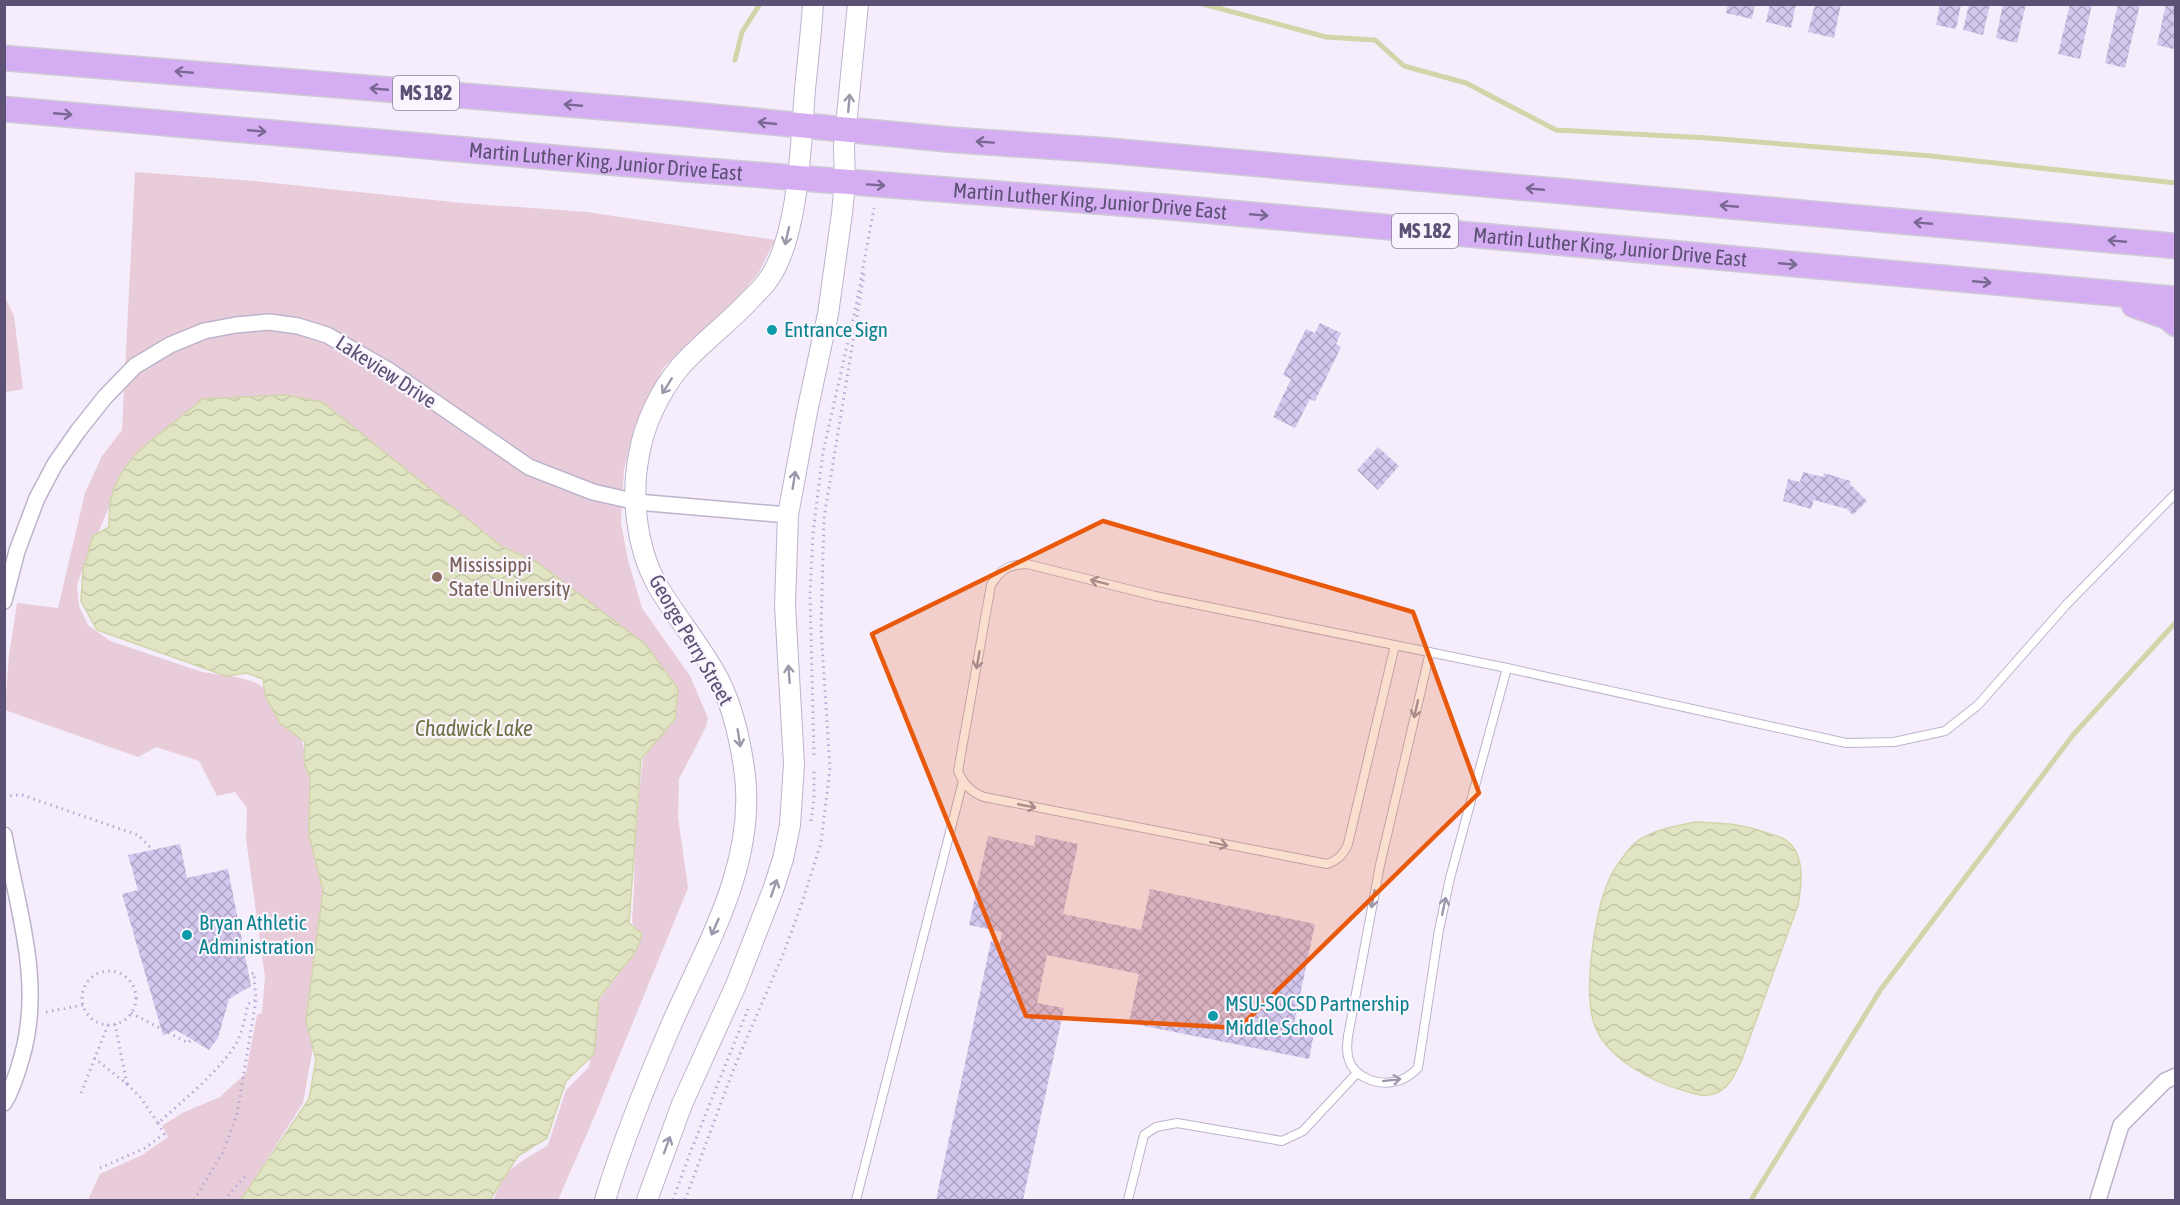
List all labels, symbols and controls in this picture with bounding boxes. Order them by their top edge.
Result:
one-way arrow [175,67,195,78]
road number: MS 182 [393,76,459,110]
one-way arrow [369,83,389,94]
one-way arrow [844,93,855,113]
one-way arrow [564,99,584,110]
one-way arrow [52,109,72,120]
one-way arrow [758,117,778,128]
one-way arrow [247,126,266,137]
street label: Martin Luther King, Junior Drive East [468,137,744,185]
one-way arrow [975,137,995,148]
street label: Martin Luther King, Junior Drive East [952,177,1228,223]
one-way arrow [866,179,886,190]
one-way arrow [1525,183,1545,194]
one-way arrow [1719,200,1739,211]
one-way arrow [1249,210,1269,221]
road number: MS 182 [1392,214,1458,248]
one-way arrow [1914,217,1933,228]
street label: Martin Luther King, Junior Drive East [1472,222,1748,271]
one-way arrow [781,226,792,245]
one-way arrow [2108,235,2128,246]
one-way arrow [1777,259,1797,270]
one-way arrow [1972,277,1992,288]
place label: Entrance Sign [784,317,888,341]
marker: Entrance Sign [765,323,779,337]
street label: Lakeview Drive [332,330,441,413]
one-way arrow [661,377,673,394]
one-way arrow [788,471,799,490]
place label: Mississippi State University [449,552,571,600]
marker: Mississippi State University [430,570,444,584]
street label: George Perry Street [645,570,739,709]
one-way arrow [1089,576,1108,587]
one-way arrow [972,650,983,670]
one-way arrow [784,665,795,685]
one-way arrow [1410,699,1422,718]
water label: Chadwick Lake [415,715,533,741]
one-way arrow [733,728,744,748]
one-way arrow [1017,801,1037,812]
one-way arrow [1208,839,1228,850]
one-way arrow [769,879,780,898]
one-way arrow [1368,889,1379,909]
one-way arrow [1439,896,1450,916]
place label: Bryan Athletic Administration [199,910,314,958]
one-way arrow [708,918,720,936]
marker: Bryan Athletic Administration [180,928,194,942]
place label: MSU-SOCSD Partnership Middle School [1225,991,1410,1039]
marker: MSU-SOCSD Partnership Middle School [1206,1009,1220,1023]
one-way arrow [1382,1075,1401,1086]
one-way arrow [662,1137,673,1155]

